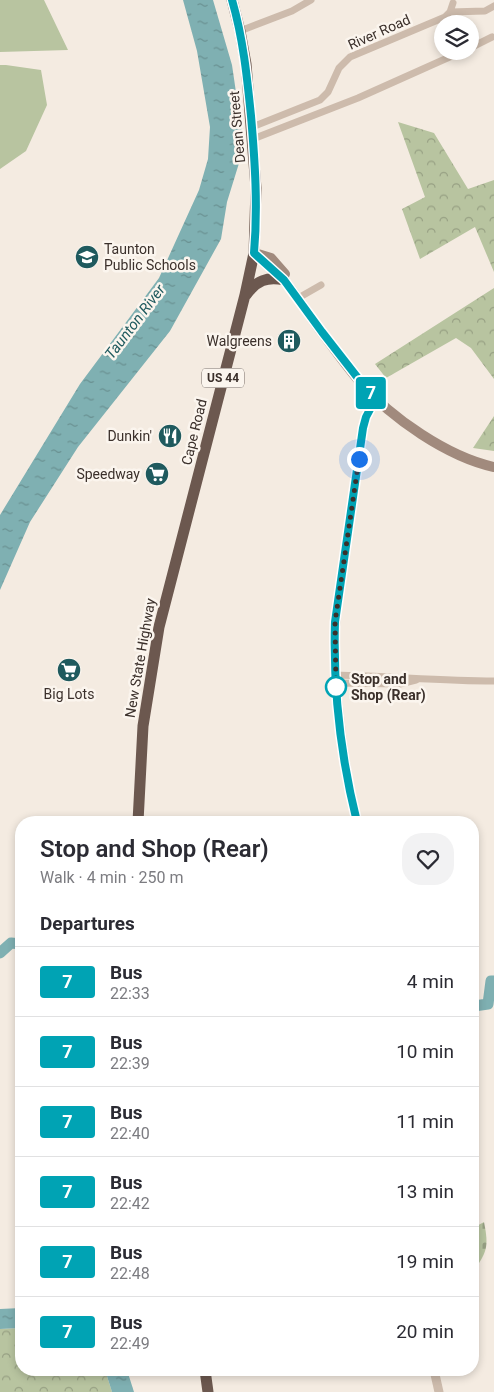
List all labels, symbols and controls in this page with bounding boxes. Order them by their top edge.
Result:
street label: River Road [345,11,413,53]
map controls [434,15,479,60]
button: layers [434,15,479,60]
street label: Dean Street [226,90,248,164]
place label: Taunton Public Schools [104,241,196,273]
school or university icon: Taunton Public Schools [74,244,100,270]
water label: Taunton River [101,280,169,363]
building icon: Walgreens [276,328,302,354]
place label: Walgreens [207,333,272,349]
road number: US 44 [202,368,244,388]
line badge: 7 [355,377,387,409]
text: 7 [366,382,376,403]
street label: Cape Road [178,397,210,467]
restaurant icon: Dunkin' [157,423,183,449]
place label: Dunkin' [107,428,152,444]
your location [347,447,372,472]
supermarket icon: Speedway [144,461,170,487]
place label: Speedway [76,466,140,482]
street label: New State Highway [122,597,158,719]
supermarket icon: Big Lots [56,657,82,683]
place label: Stop and Shop (Rear) [351,671,426,704]
marker: Stop and Shop (Rear) [325,676,347,698]
place label: Big Lots [44,686,94,702]
button: heart [402,833,454,885]
text: Stop and Shop (Rear) [40,835,269,863]
text: Walk · 4 min · 250 m [40,868,184,887]
text: Departures [40,912,135,935]
text: Bus [110,961,143,984]
text: 4 min [407,970,454,993]
text: 7 [62,971,73,992]
text: 22:33 [110,984,150,1003]
text: Bus [110,1031,143,1054]
text: 10 min [396,1040,454,1063]
text: 7 [62,1041,73,1062]
text: 22:39 [110,1054,150,1073]
text: Bus [110,1101,143,1124]
text: 11 min [396,1110,454,1133]
text: 7 [62,1111,73,1132]
text: 22:40 [110,1124,150,1143]
text: Bus [110,1171,143,1194]
text: 13 min [396,1180,454,1203]
text: 7 [62,1181,73,1202]
text: 22:42 [110,1194,150,1213]
text: Bus [110,1241,143,1264]
text: 19 min [396,1250,454,1273]
text: 7 [62,1251,73,1272]
text: 22:48 [110,1264,150,1283]
text: Bus [110,1311,143,1334]
text: 20 min [396,1320,454,1343]
text: 7 [62,1321,73,1342]
text: 22:49 [110,1334,150,1353]

